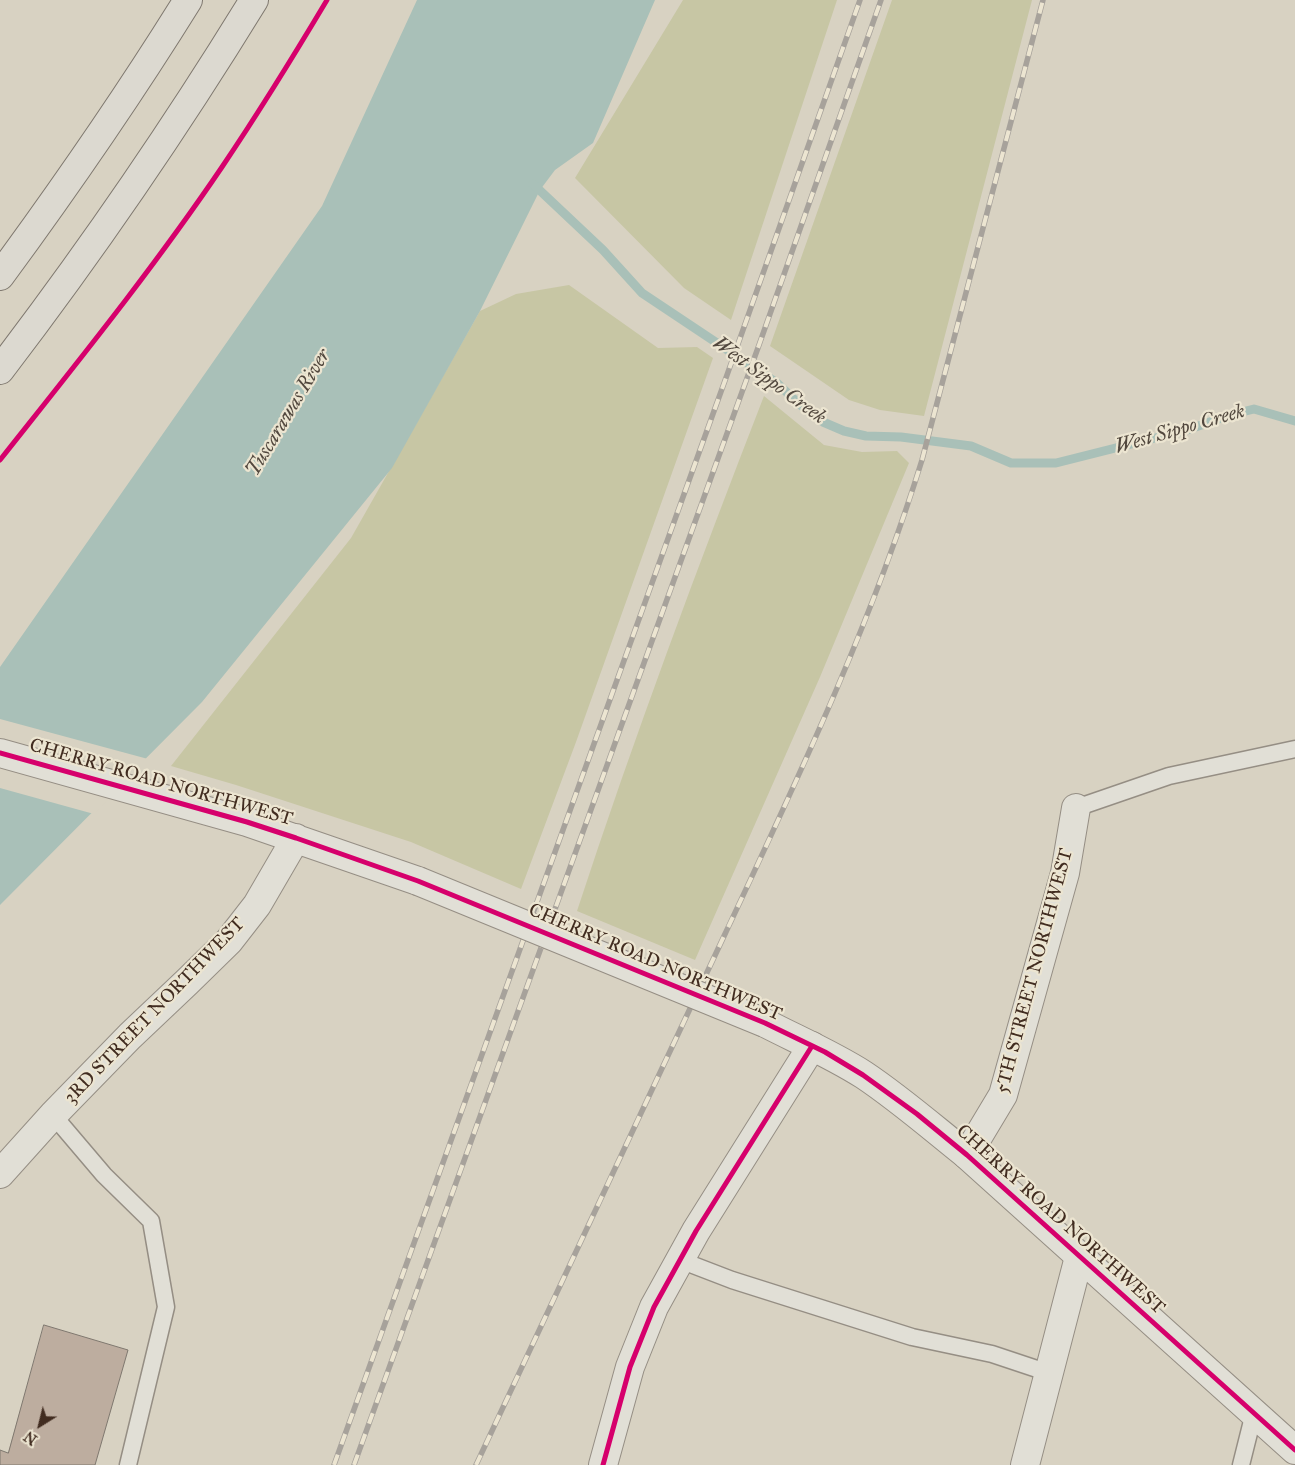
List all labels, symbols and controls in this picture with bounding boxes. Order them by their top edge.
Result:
water label: West Sippo Creek [708,332,830,430]
water label: Tuscarawas River [242,345,336,481]
water label: West Sippo Creek [1112,400,1248,460]
street label: CHERRY ROAD NORTHWEST [27,734,295,832]
street label: 5TH STREET NORTHWEST [991,846,1079,1096]
street label: CHERRY ROAD NORTHWEST [525,899,785,1027]
street label: 3RD STREET NORTHWEST [60,913,250,1109]
street label: CHERRY ROAD NORTHWEST [951,1120,1169,1320]
north arrow [15,1400,65,1450]
text: N [21,1427,41,1448]

